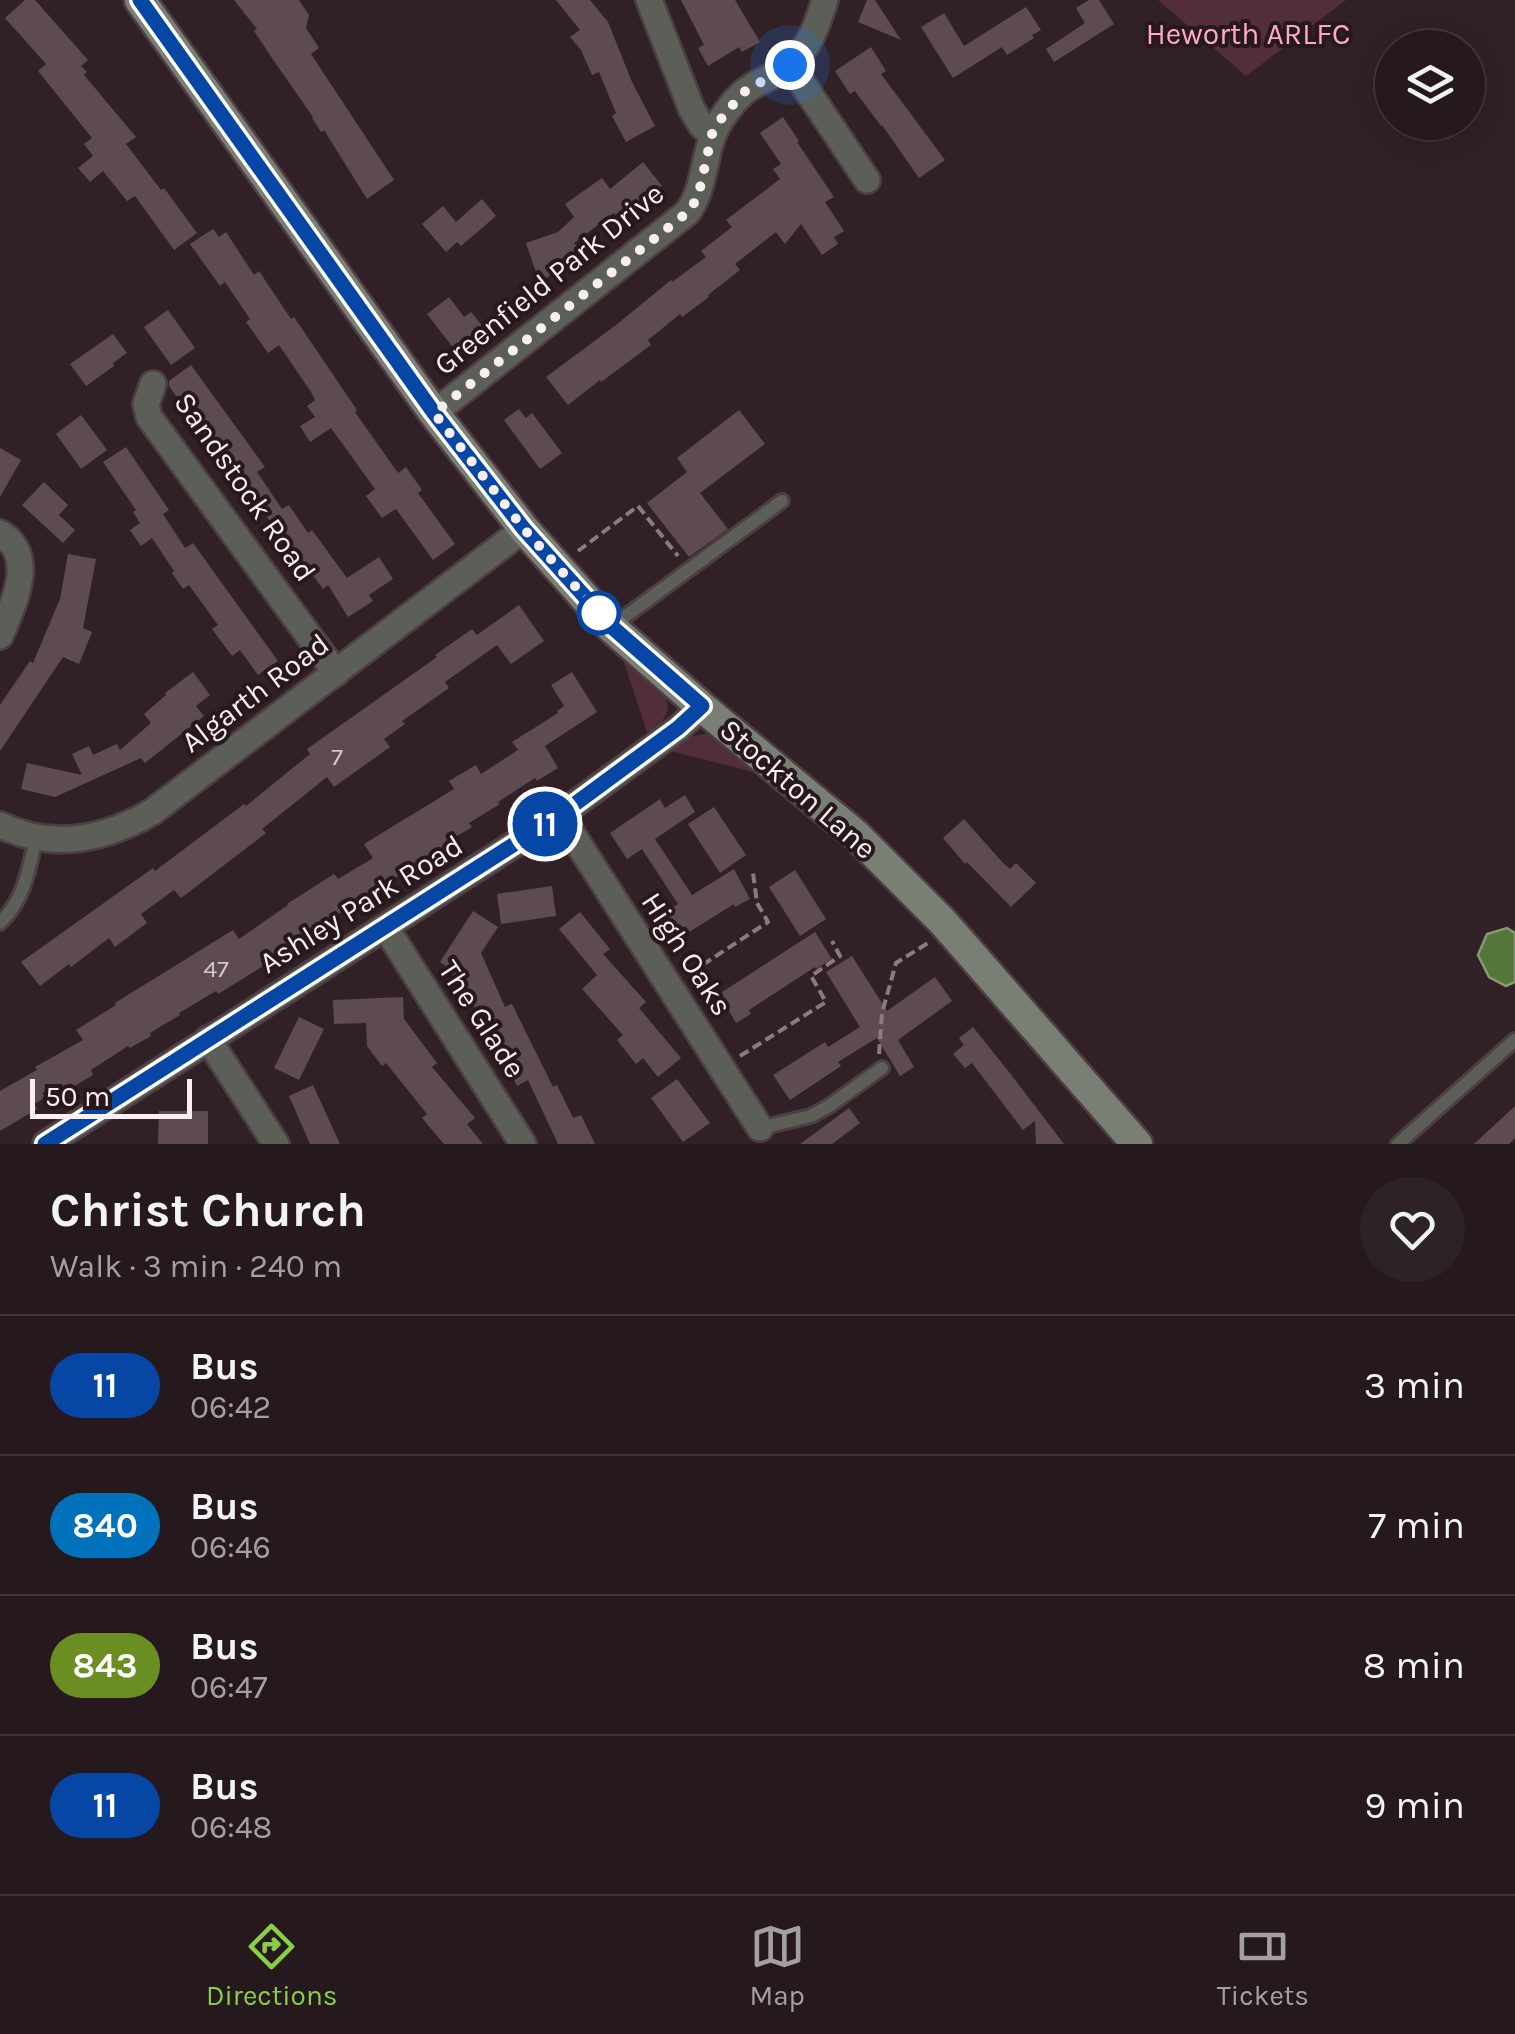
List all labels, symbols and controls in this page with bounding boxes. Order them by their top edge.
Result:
park label: Heworth ARLFC [1146,16,1350,52]
map controls [1375,30,1485,140]
button: layers [1375,30,1485,140]
your location [765,40,815,90]
street label: Greenfield Park Drive [427,175,671,383]
street label: Sandstock Road [166,386,324,588]
unlabelled marker [578,592,620,634]
street label: Algarth Road [174,626,336,760]
street label: Stockton Lane [713,711,883,867]
house number: 7 [331,742,343,771]
line badge: 11 [500,792,590,856]
text: 11 [533,804,557,845]
street label: Ashley Park Road [253,827,469,981]
street label: High Oaks [634,886,740,1022]
street label: The Glade [431,953,533,1085]
house number: 47 [203,954,229,983]
scale bar [30,1074,192,1118]
text: 50 m [45,1080,110,1113]
button: heart [1360,1177,1465,1282]
text: Christ Church [50,1182,366,1238]
text: Walk · 3 min · 240 m [50,1248,342,1285]
text: Bus [190,1344,259,1389]
text: 3 min [1364,1363,1465,1408]
text: 11 [93,1365,117,1406]
text: 06:42 [190,1389,271,1426]
text: Bus [190,1484,259,1529]
text: 7 min [1368,1503,1465,1548]
text: 840 [72,1505,138,1546]
text: 06:46 [190,1529,271,1566]
text: Bus [190,1624,259,1669]
text: 8 min [1363,1643,1465,1688]
text: 843 [72,1645,138,1686]
text: 06:47 [190,1669,268,1706]
text: Bus [190,1764,259,1809]
text: 9 min [1364,1783,1465,1828]
text: 11 [93,1785,117,1826]
text: 06:48 [190,1809,272,1846]
tab: Directions [206,1919,338,2012]
tab: Map [749,1919,805,2012]
tab: Tickets [1217,1919,1309,2012]

